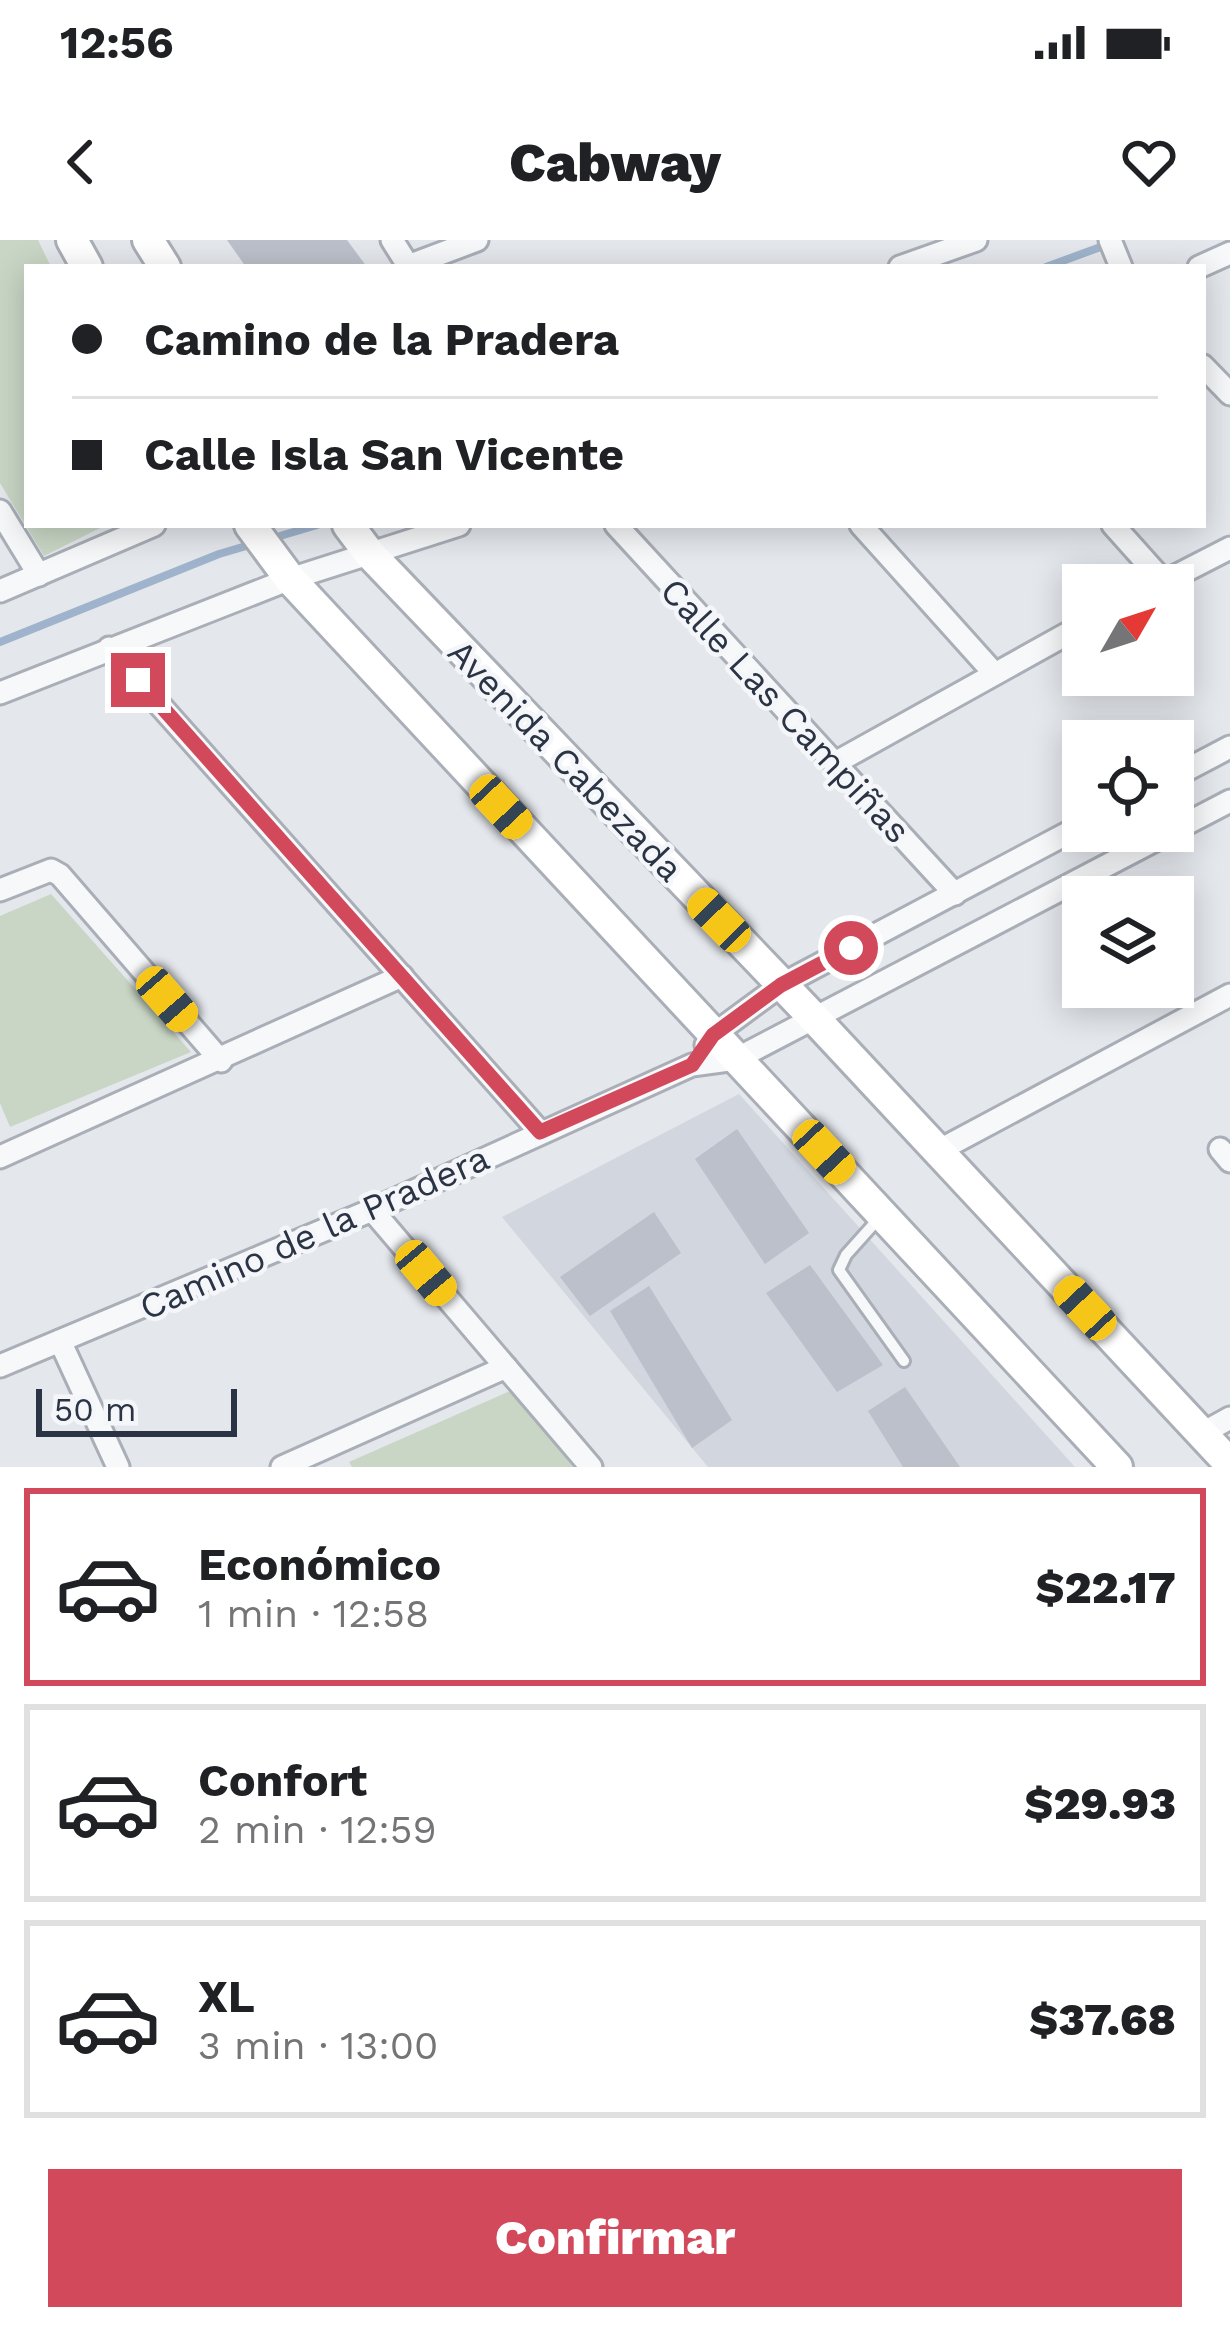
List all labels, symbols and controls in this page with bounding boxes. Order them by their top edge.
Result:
text: 12:56 [60,16,174,69]
icon: back [48,129,114,195]
icon: heart [1116,129,1182,195]
text: Cabway [509,131,721,194]
text: Camino de la Pradera [144,313,619,366]
text: Calle Isla San Vicente [144,428,624,481]
north arrow [1062,564,1194,696]
map controls [1062,564,1194,1008]
street label: Calle Las Campiñas [652,570,919,852]
street label: Avenida Cabezada [439,631,691,890]
route end [111,653,165,707]
button: locate [1062,720,1194,852]
car [463,768,539,846]
button: layers [1062,876,1194,1008]
car [681,882,757,958]
route start [824,921,878,975]
car [130,960,204,1038]
car [786,1113,862,1191]
street label: Camino de la Pradera [133,1137,496,1329]
car [389,1234,463,1312]
car [1047,1269,1123,1347]
scale bar [36,1383,237,1436]
text: 50 m [54,1390,136,1429]
icon: car [54,1533,162,1641]
text: Económico [198,1538,441,1591]
text: $22.17 [1035,1561,1176,1614]
text: 1 min · 12:58 [198,1591,429,1636]
icon: car [54,1749,162,1857]
text: Confort [198,1754,367,1807]
text: $29.93 [1024,1777,1176,1830]
text: 2 min · 12:59 [198,1807,437,1852]
icon: car [54,1965,162,2073]
text: XL [198,1970,255,2023]
text: $37.68 [1029,1993,1176,2046]
text: 3 min · 13:00 [198,2023,438,2068]
button: Confirmar [48,2169,1182,2307]

